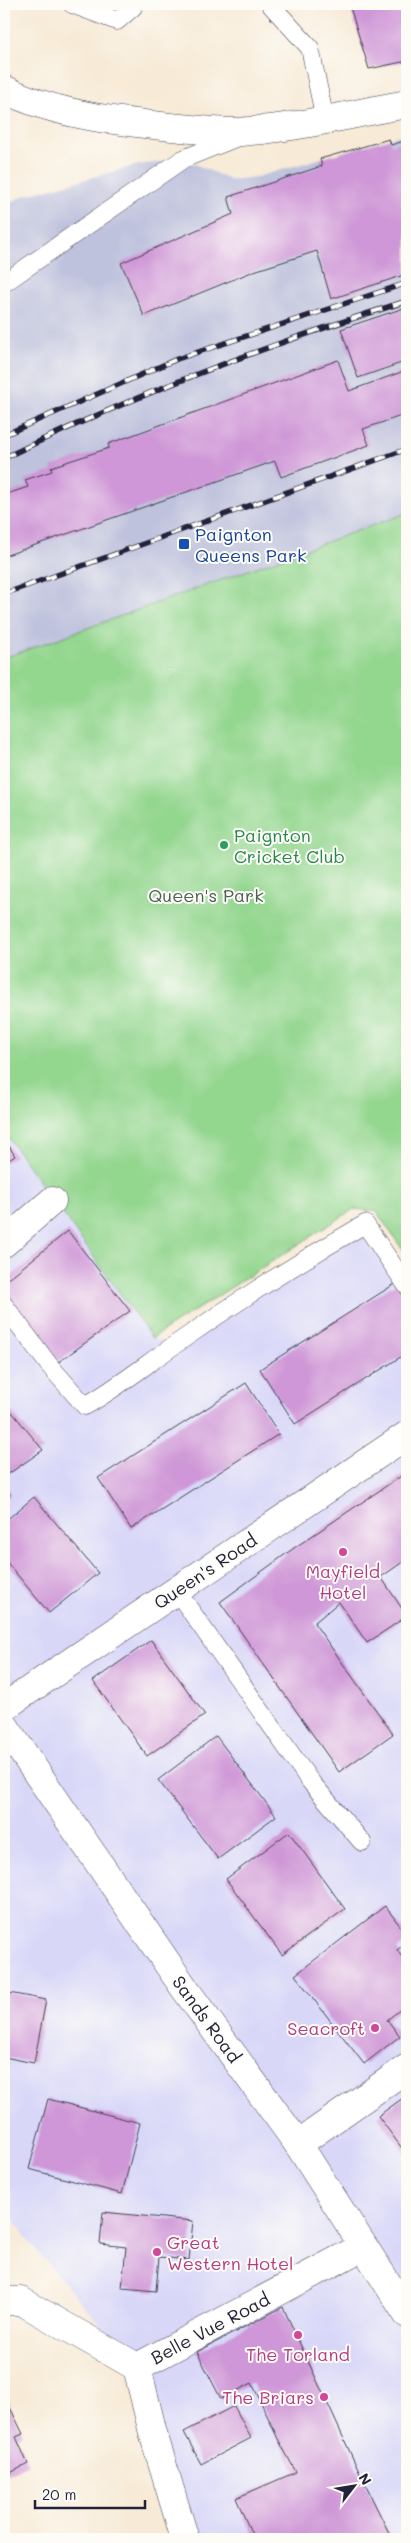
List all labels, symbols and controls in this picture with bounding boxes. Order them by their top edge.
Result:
place label: Paignton Queens Park [195,522,306,567]
marker: Paignton Queens Park [177,537,191,551]
place label: Paignton Cricket Club [234,823,345,868]
marker: Paignton Cricket Club [218,839,230,851]
park label: Queen's Park [148,883,264,907]
street label: Queen's Road [149,1528,261,1614]
marker: Mayfield Hotel [337,1546,349,1558]
place label: Mayfield Hotel [306,1559,380,1604]
street label: Sands Road [167,1971,247,2067]
place label: Seacroft [287,2016,365,2040]
marker: Seacroft [369,2022,381,2034]
place label: Great Western Hotel [167,2230,294,2275]
marker: Great Western Hotel [151,2246,163,2258]
street label: Belle Vue Road [146,2287,274,2369]
marker: The Torland [292,2329,304,2341]
place label: The Torland [246,2342,350,2366]
place label: The Briars [222,2385,314,2409]
marker: The Briars [318,2391,330,2403]
north arrow [328,2460,378,2510]
text: N [355,2470,376,2489]
scale bar [35,2478,145,2510]
text: 20 m [42,2484,76,2504]

